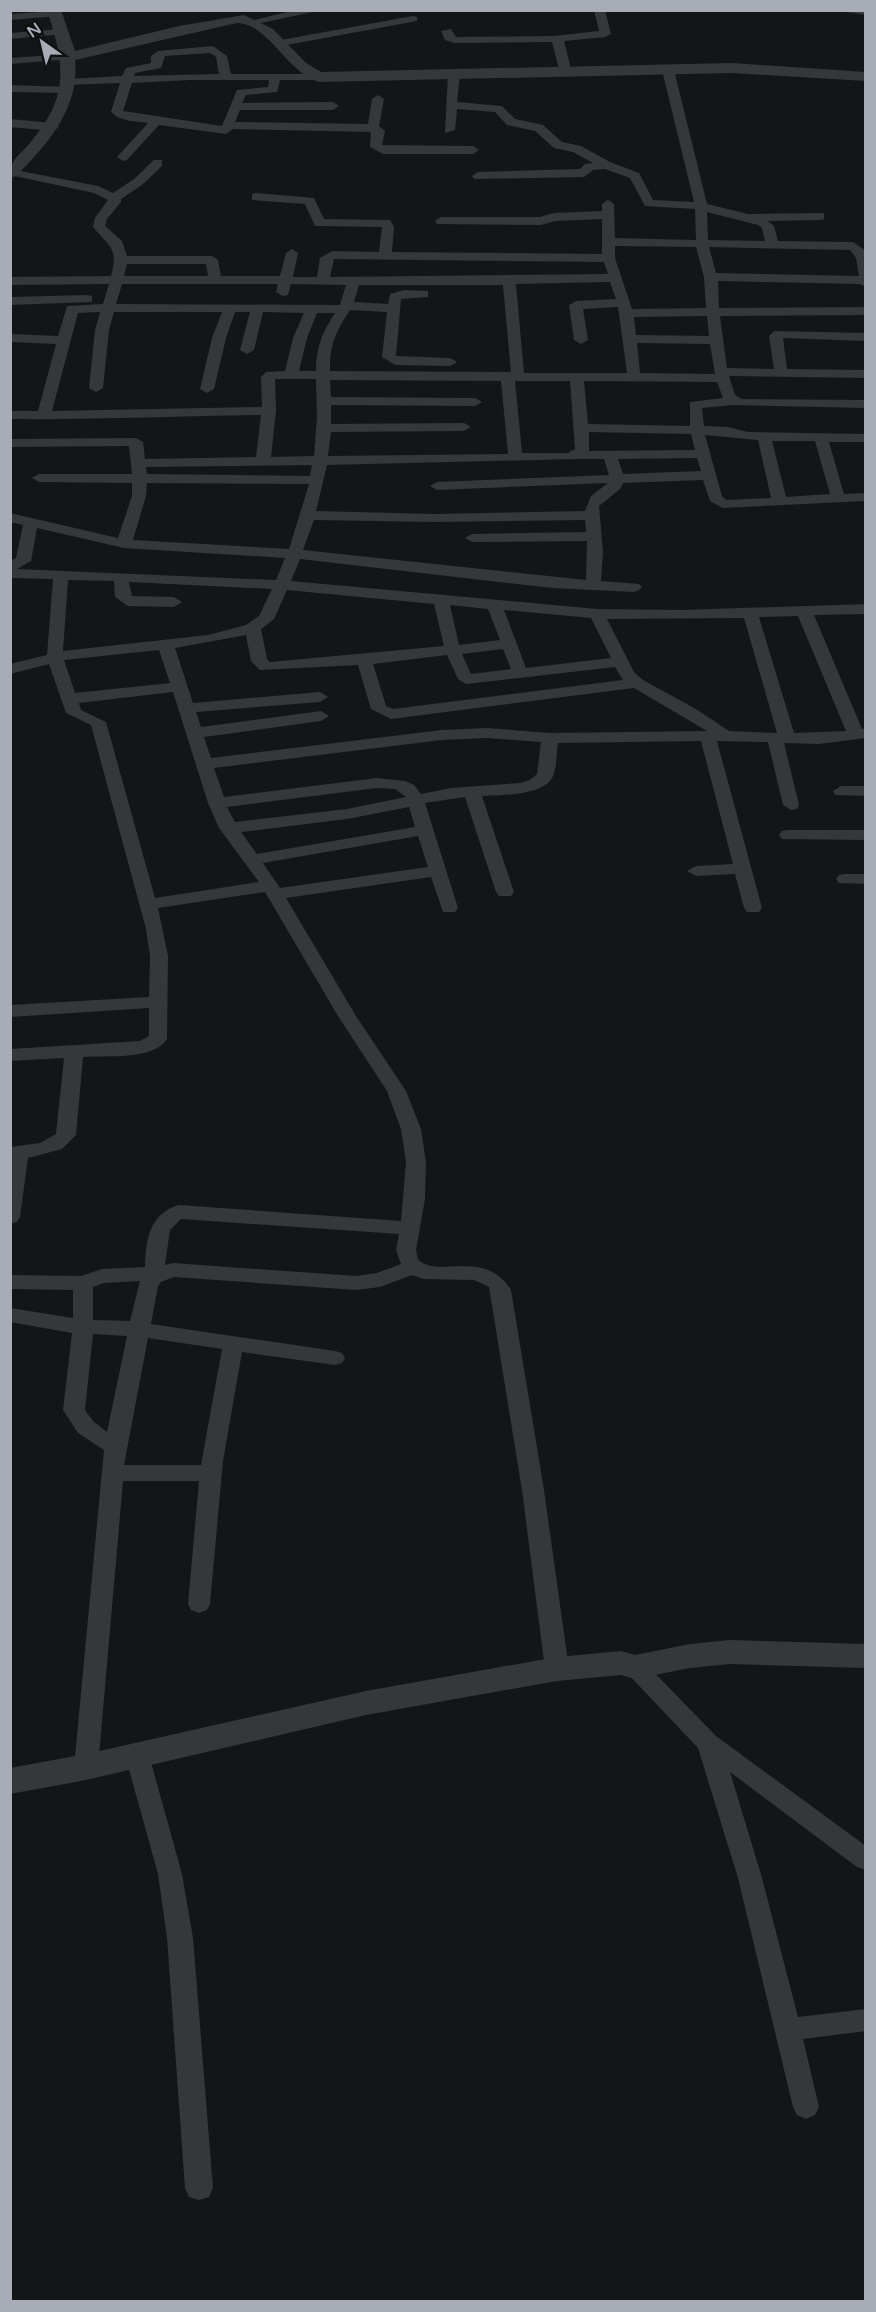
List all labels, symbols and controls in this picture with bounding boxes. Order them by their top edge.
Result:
north arrow [12,12,72,72]
text: N [23,19,45,42]

